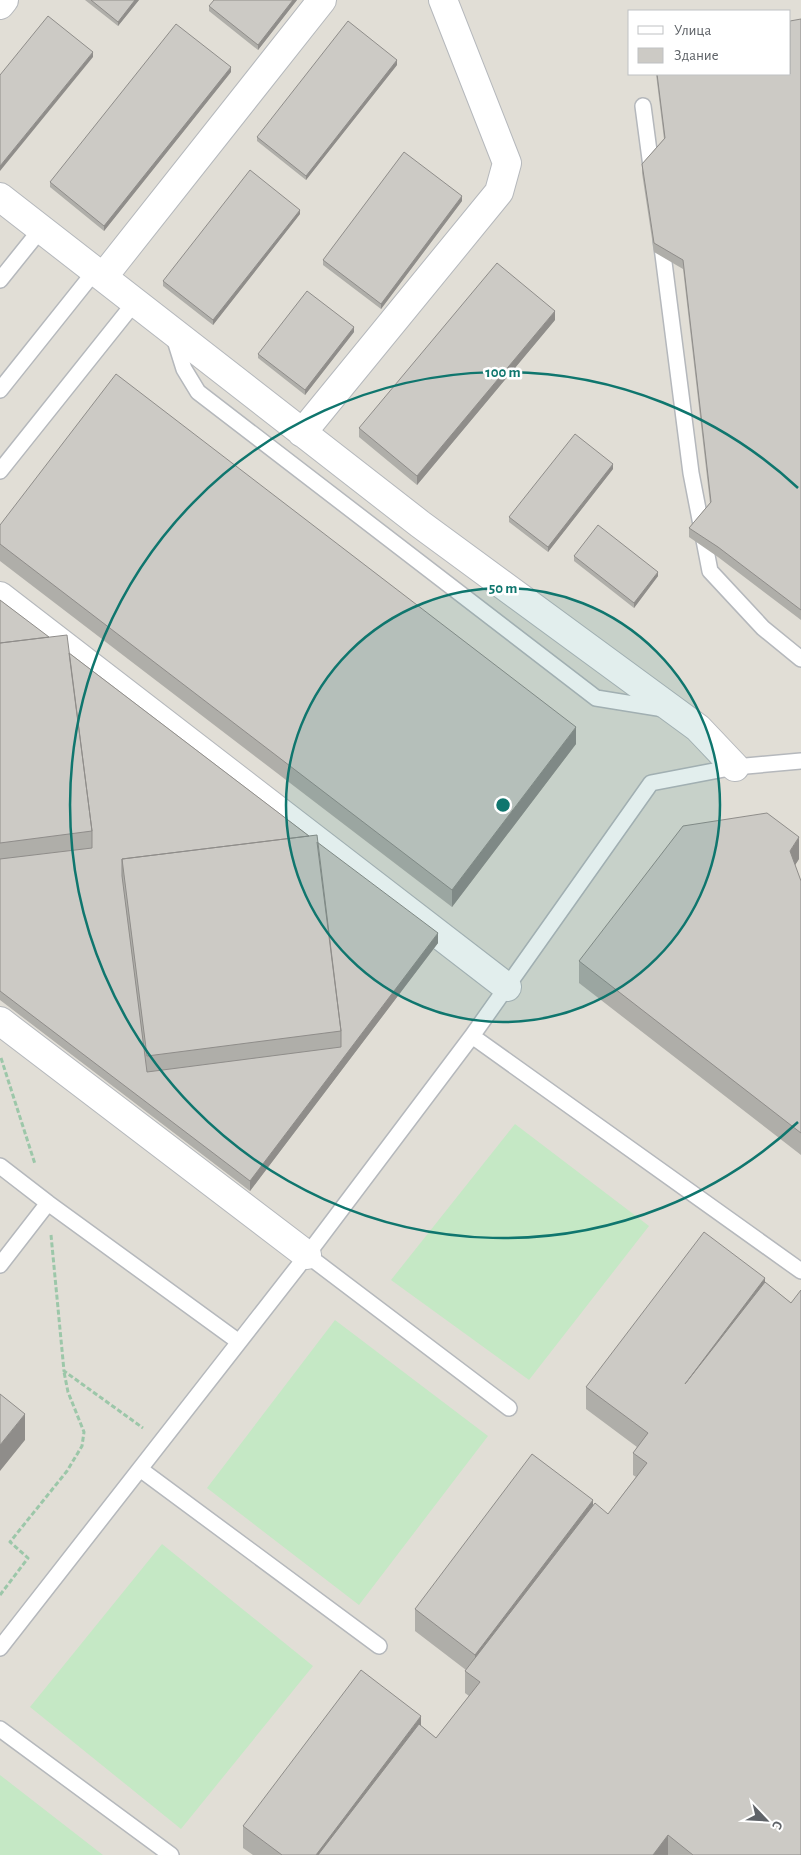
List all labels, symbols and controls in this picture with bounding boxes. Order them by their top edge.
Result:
legend [628,10,791,75]
text: Улица [674,23,711,38]
text: Здание [674,48,719,63]
text: 100 m [485,365,521,380]
text: 50 m [489,581,517,596]
centre of rings [494,796,512,814]
north arrow [741,1795,791,1845]
text: С [769,1819,785,1832]

